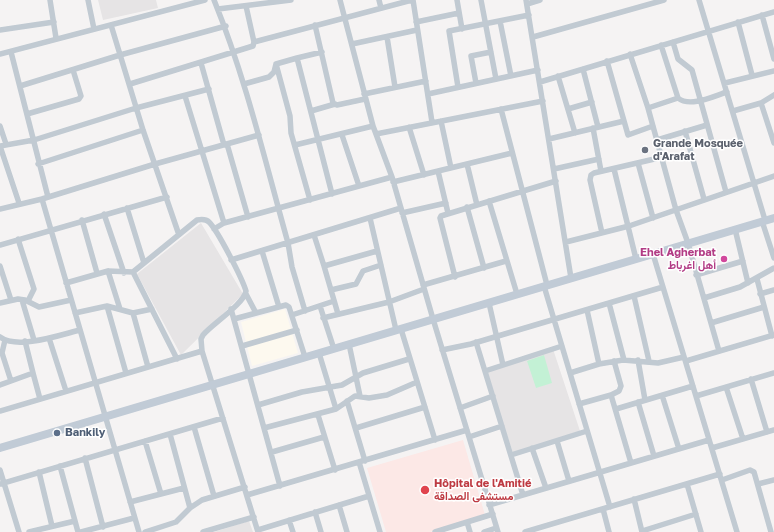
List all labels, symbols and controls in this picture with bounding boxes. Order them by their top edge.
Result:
place label: Grande Mosquée d'Arafat [653,137,743,163]
marker: Grande Mosquée d'Arafat [640,145,650,155]
place label: Ehel Agherbat أهل اغرباط [640,246,716,272]
marker: Ehel Agherbat أهل اغرباط [719,254,729,264]
place label: Bankily [65,426,105,440]
marker: Bankily [52,428,62,438]
place label: Hôpital de l'Amitié مستشفى الصداقة [434,477,532,503]
marker: Hôpital de l'Amitié مستشفى الصداقة [419,484,431,496]

